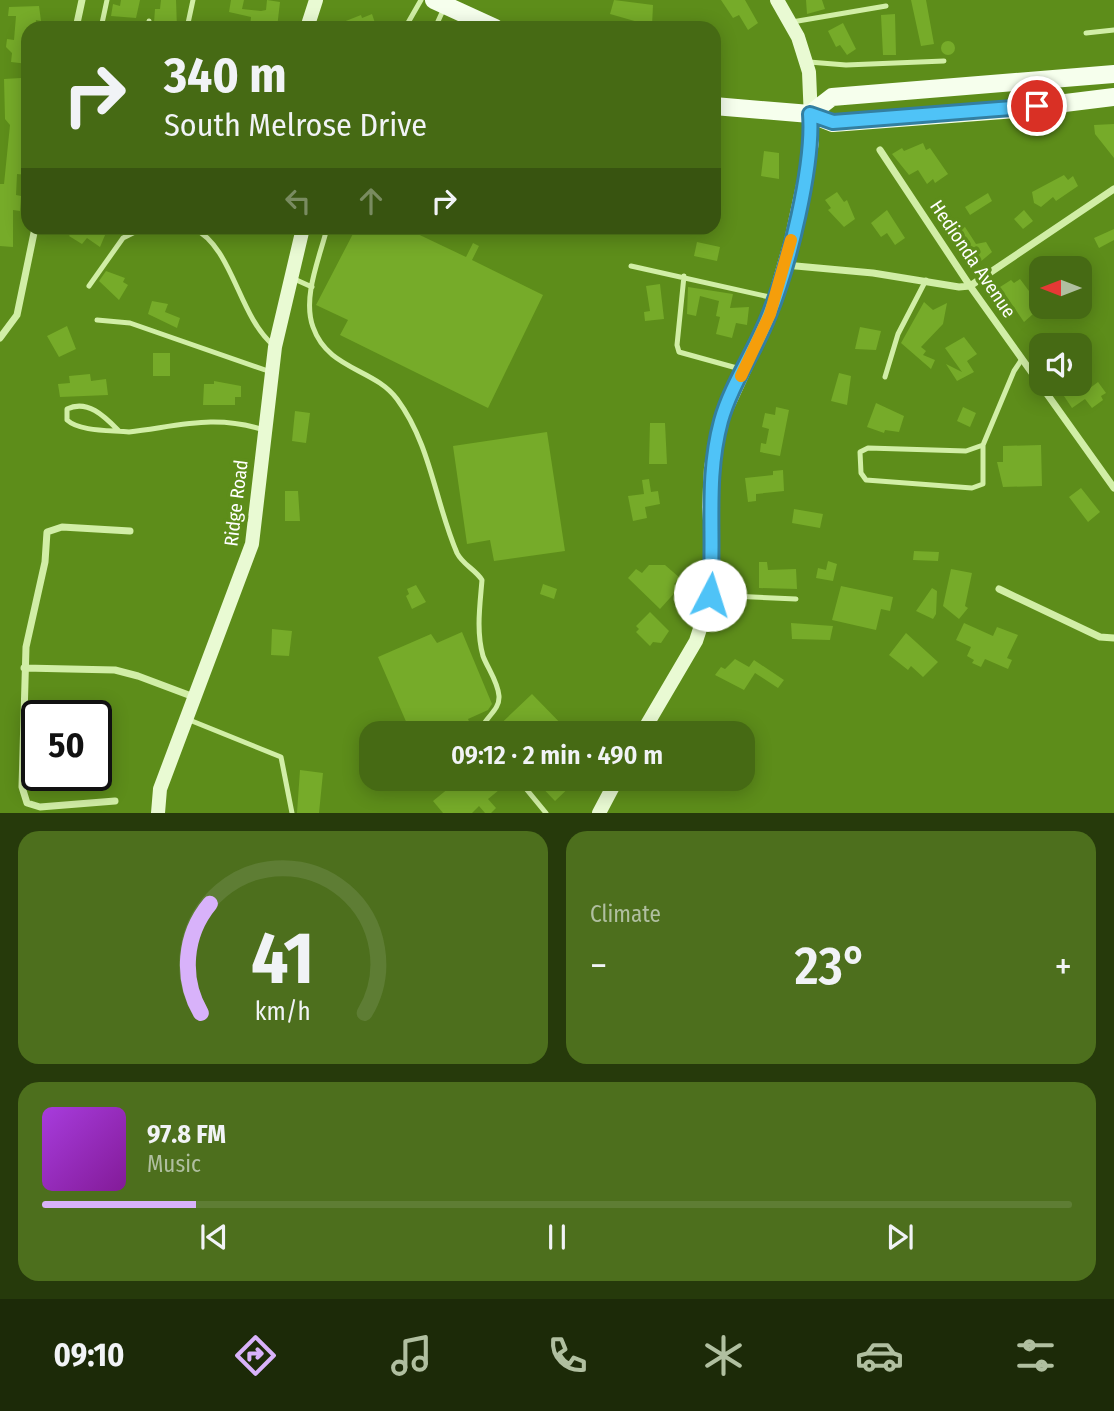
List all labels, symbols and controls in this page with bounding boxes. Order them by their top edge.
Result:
text: 340 m [164,46,287,105]
icon: right [49,49,140,140]
pin [1007,76,1067,136]
icon: arrive [1018,87,1056,125]
text: South Melrose Drive [164,106,427,144]
icon: left [279,182,317,220]
icon: ahead [352,182,390,220]
icon: right [425,182,463,220]
street label: Hedionda Avenue [925,196,1021,322]
north arrow [1029,256,1092,318]
map controls [1029,256,1092,396]
button: sound [1029,333,1092,396]
street label: Ridge Road [219,458,253,548]
position arrow [673,558,747,632]
speed limit sign: 50 [21,700,112,791]
text: 09:12 · 2 min · 490 m [451,740,663,771]
text: Climate [590,900,661,928]
text: 41 [251,916,315,1003]
text: 23° [795,935,867,998]
text: − [590,943,607,989]
text: + [1055,943,1072,989]
text: km/h [255,997,311,1027]
text: 97.8 FM [147,1119,226,1150]
text: Music [147,1150,201,1178]
icon: previous [195,1218,233,1256]
icon: pause [538,1218,576,1256]
icon: next [881,1218,919,1256]
icon: directions [231,1331,280,1380]
icon: music [387,1331,436,1380]
icon: phone [543,1331,592,1380]
icon: climate [699,1331,748,1380]
icon: car [855,1331,904,1380]
icon: filters [1011,1331,1060,1380]
text: 09:10 [53,1336,125,1374]

